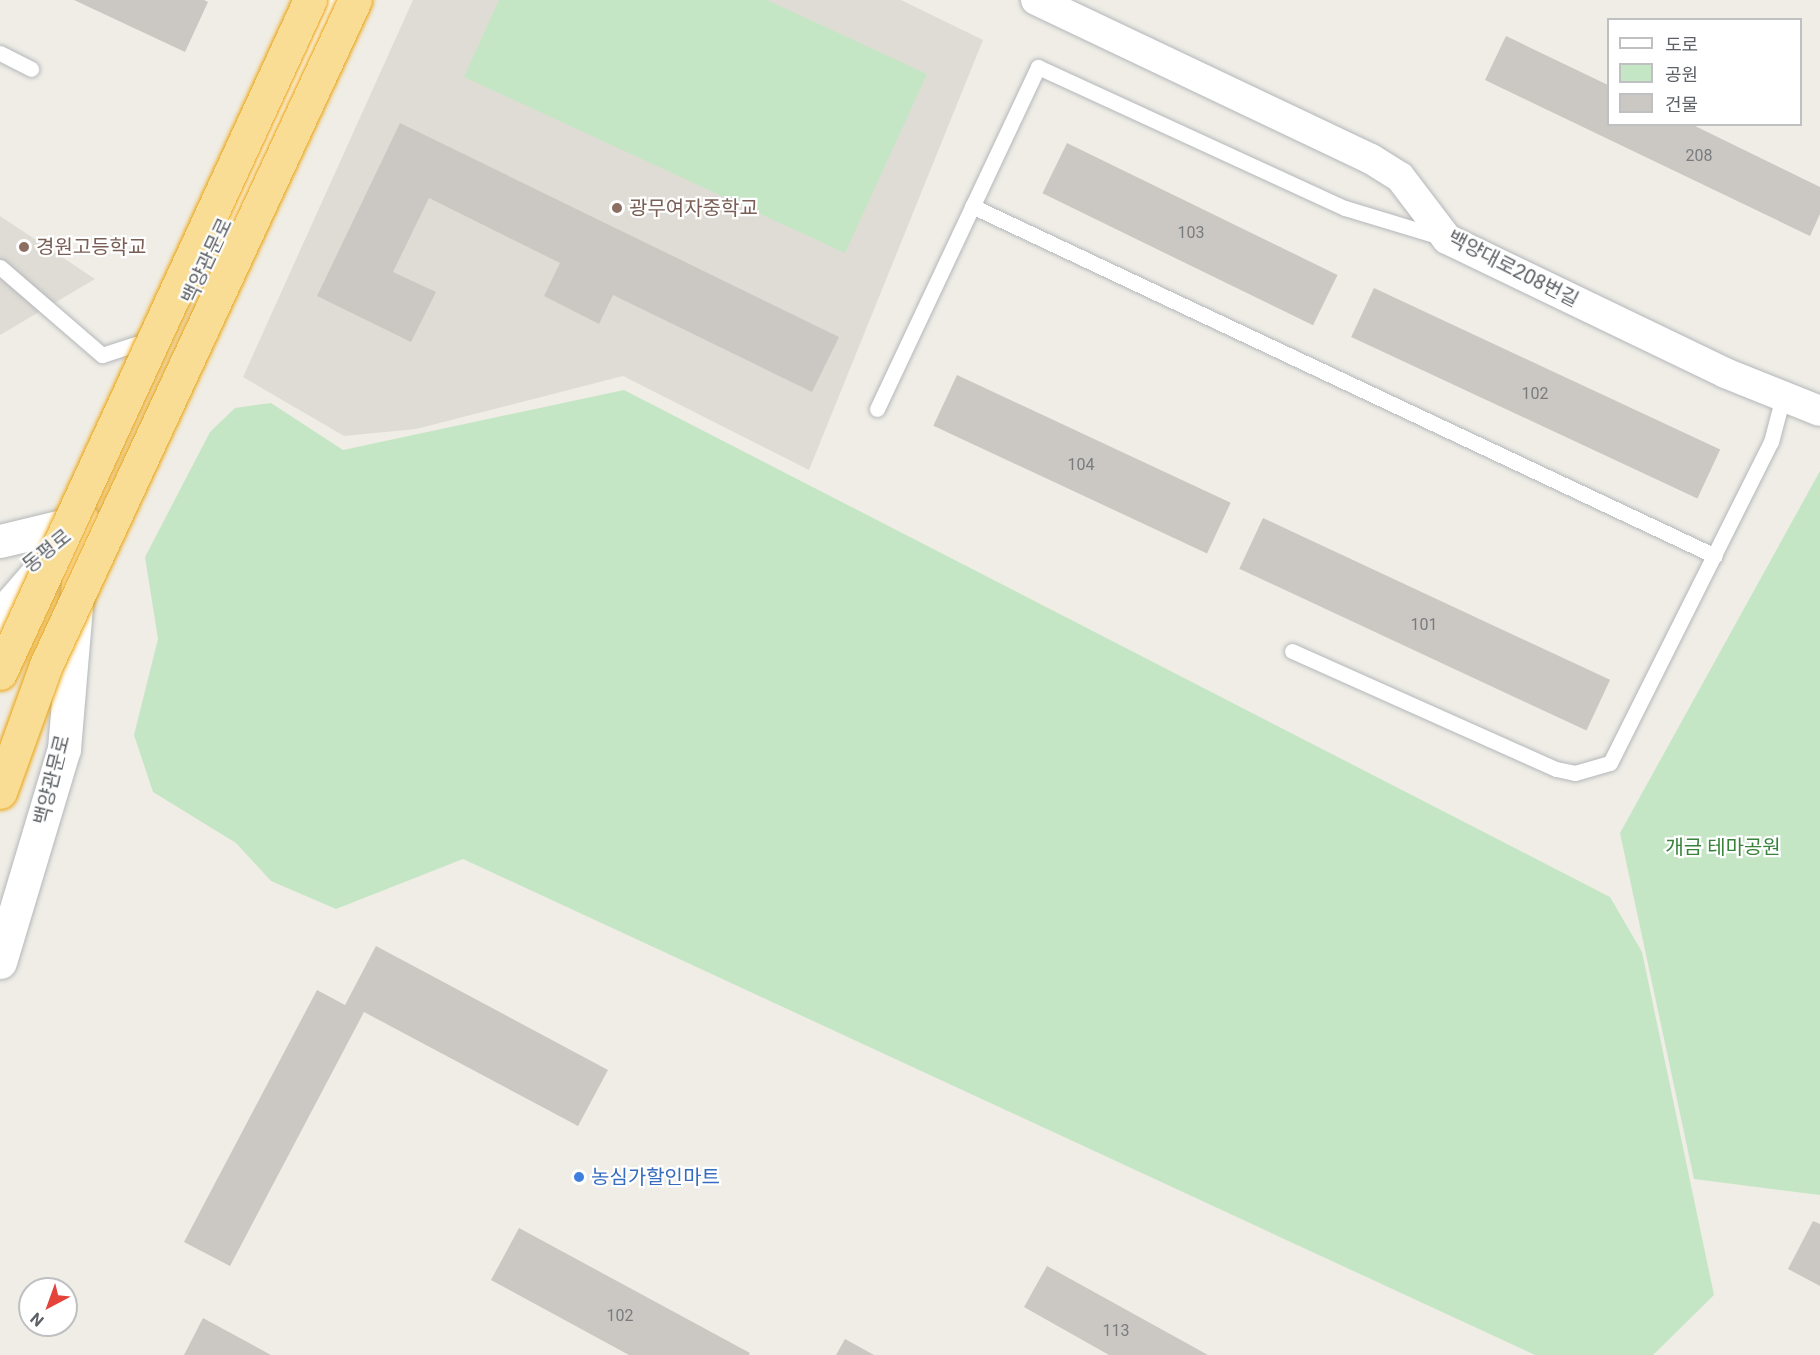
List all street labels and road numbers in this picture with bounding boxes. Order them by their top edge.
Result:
street label: 백양관문로 [177,214,237,308]
street label: 백양대로208번길 [1443,226,1583,312]
street label: 동평로 [18,524,76,578]
street label: 백양관문로 [29,732,75,828]

